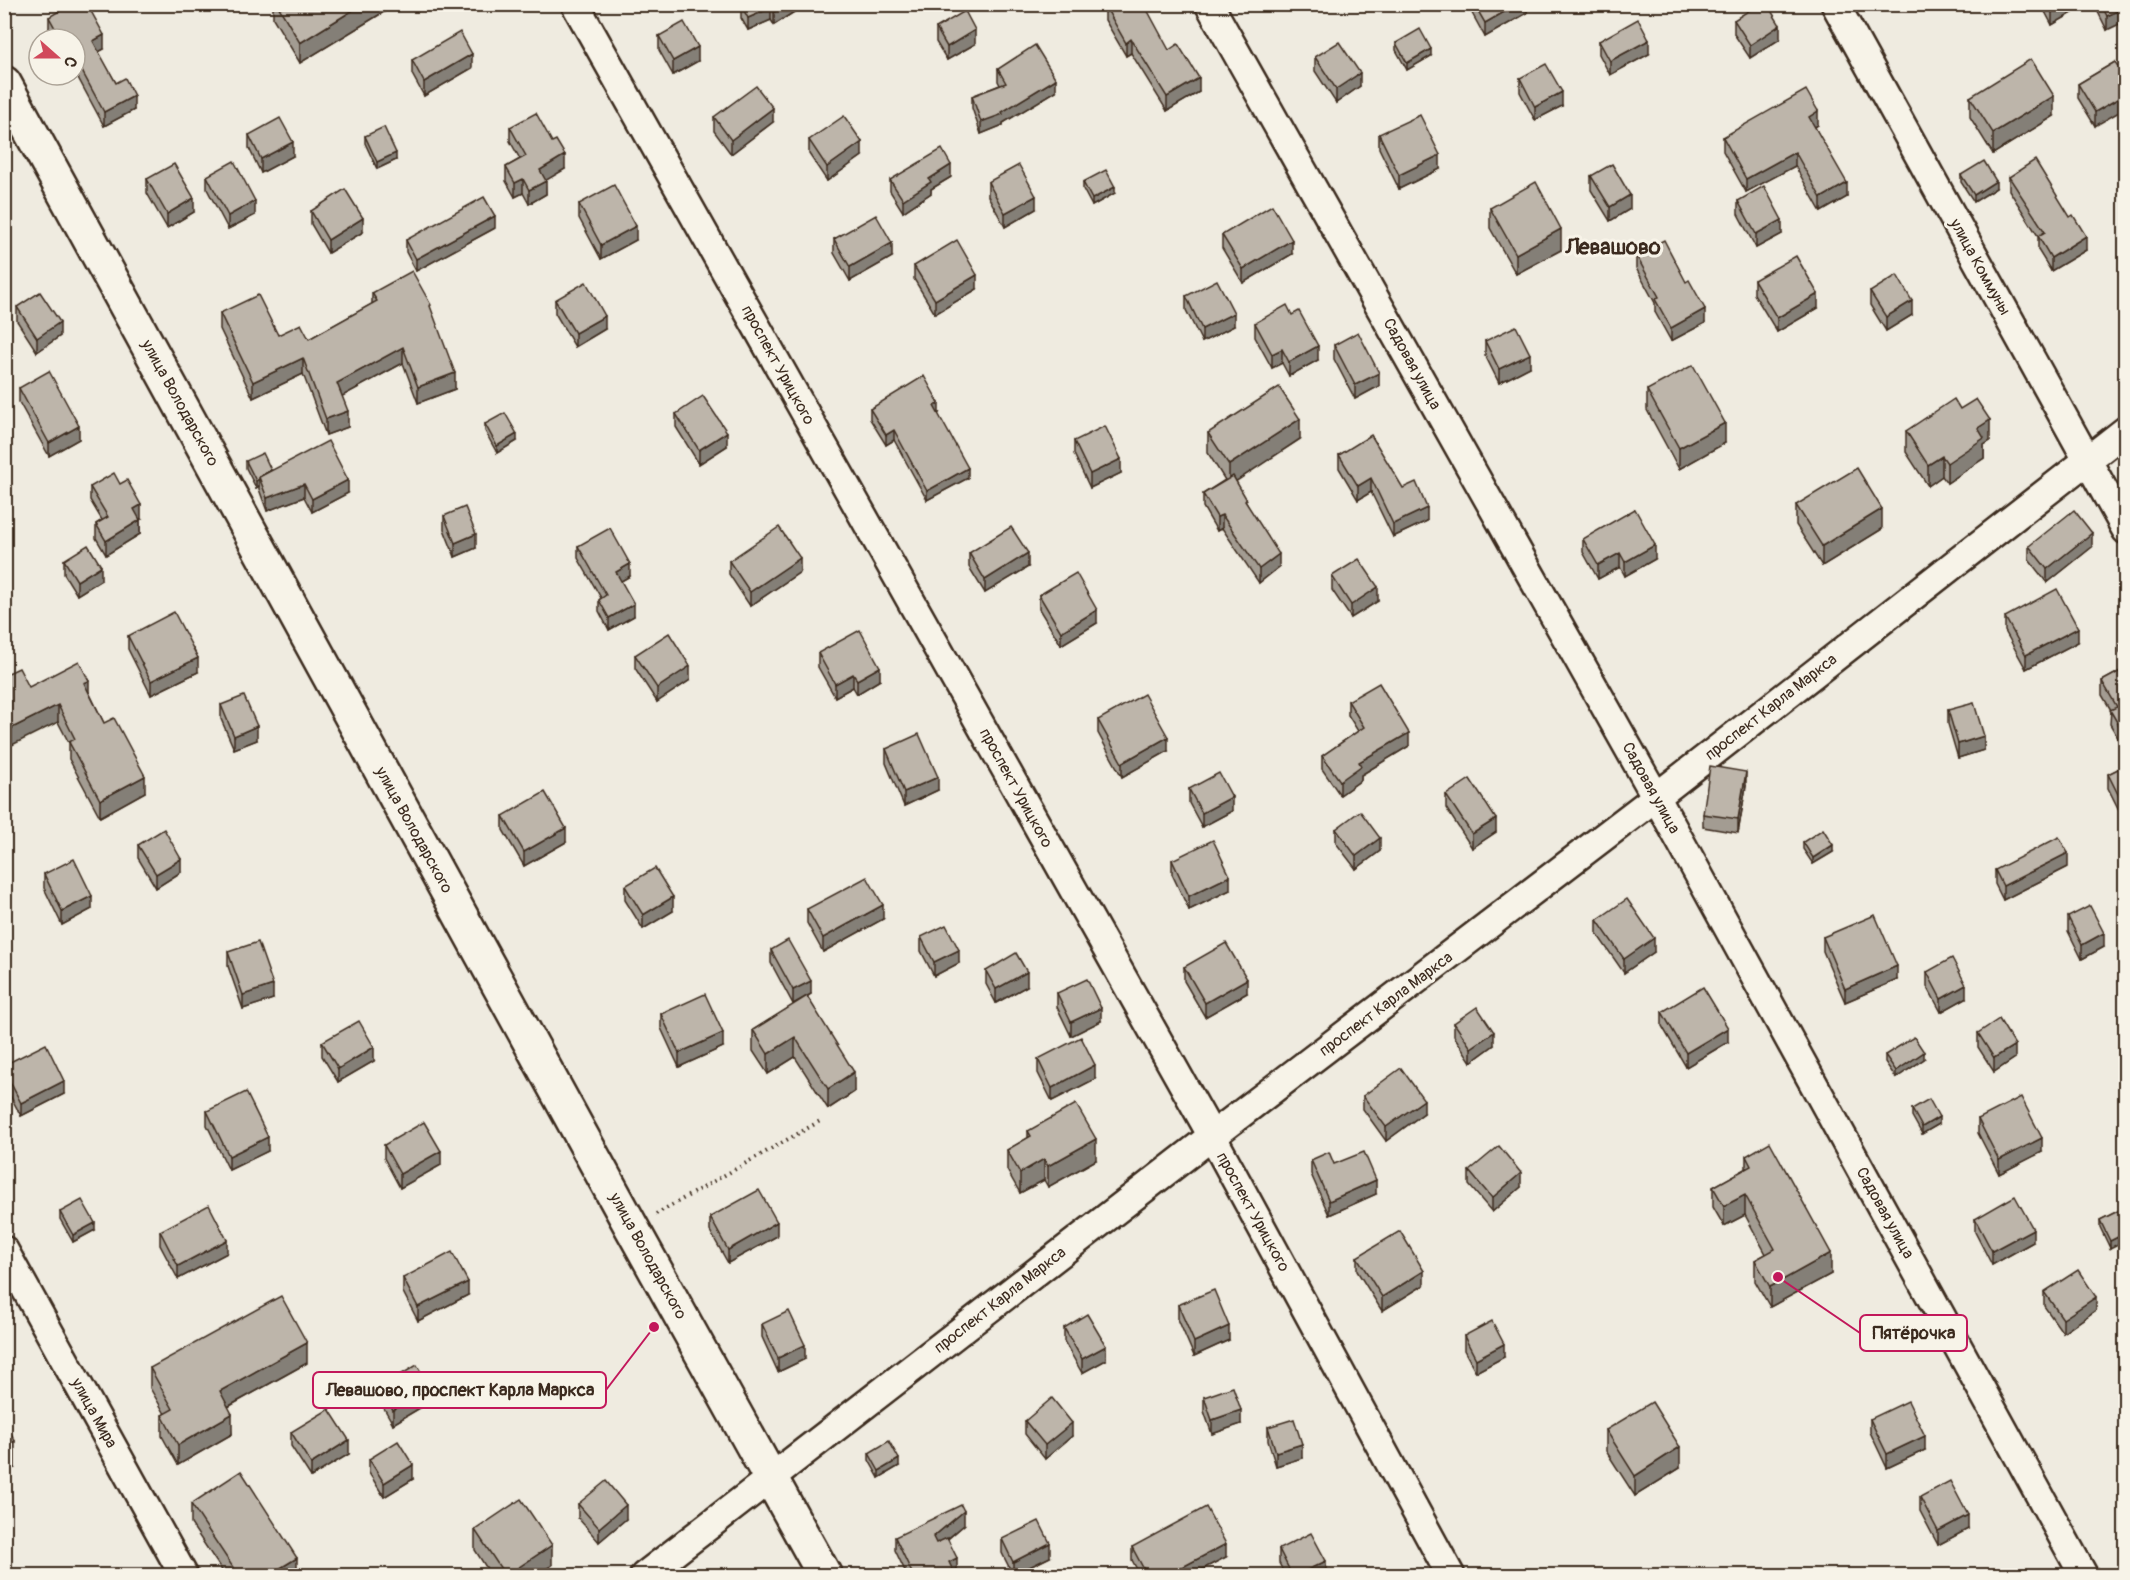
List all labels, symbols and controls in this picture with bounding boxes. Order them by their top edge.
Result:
north arrow [27,27,87,87]
text: С [59,54,81,70]
street label: улица Коммуны [1945,214,2015,319]
district label: Левашово [1564,233,1661,261]
street label: проспект Урицкого [737,302,819,429]
street label: Садовая улица [1379,315,1445,413]
street label: улица Володарского [136,335,223,470]
street label: проспект Карла Маркса [1701,649,1841,765]
street label: проспект Урицкого [975,725,1057,852]
street label: Садовая улица [1618,739,1684,837]
street label: улица Володарского [370,762,457,897]
street label: проспект Карла Маркса [1315,947,1457,1061]
street label: проспект Урицкого [1212,1149,1294,1276]
street label: Садовая улица [1852,1164,1918,1262]
street label: улица Володарского [604,1188,691,1323]
street label: проспект Карла Маркса [930,1242,1070,1358]
callout: Пятёрочка [1860,1315,1967,1351]
text: Пятёрочка [1873,1322,1956,1345]
callout: Левашово, проспект Карла Маркса [313,1372,606,1408]
street label: улица Мира [66,1374,121,1452]
text: Левашово, проспект Карла Маркса [325,1379,595,1402]

